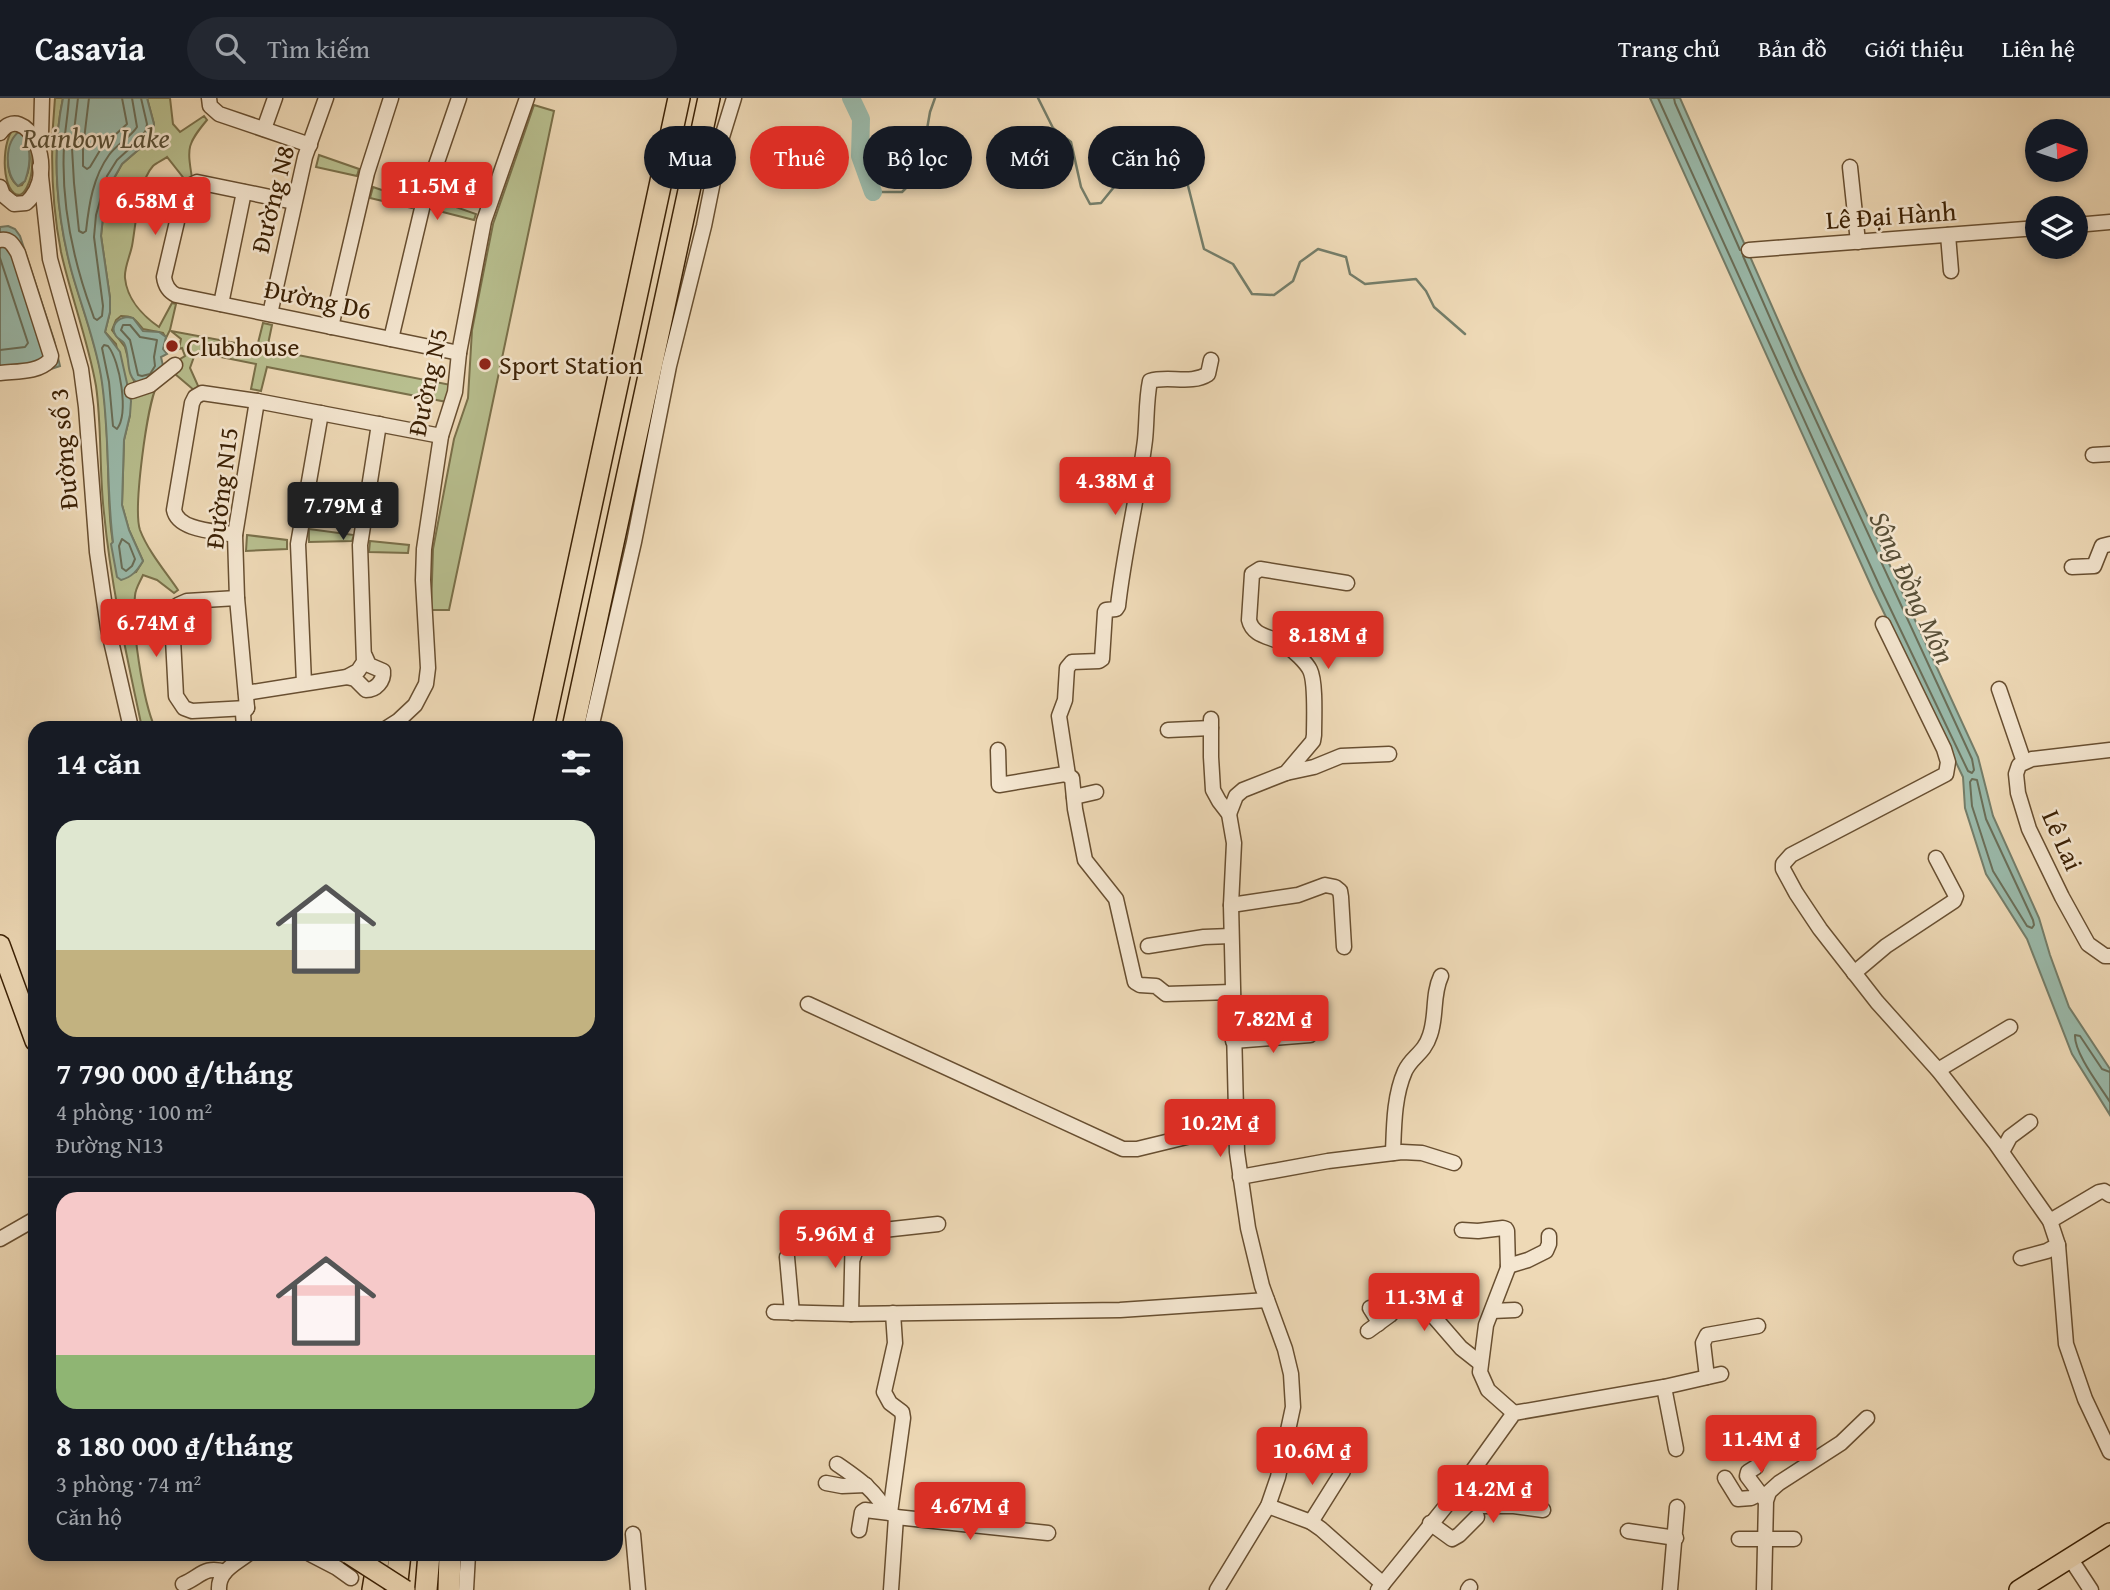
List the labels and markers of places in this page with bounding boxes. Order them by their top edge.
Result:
pin: 11.5M ₫ [372,162,502,222]
pin: 6.58M ₫ [90,178,220,237]
place label: Clubhouse [186,327,299,366]
marker: Clubhouse [164,338,180,354]
place label: Sport Station [499,345,644,384]
marker: Sport Station [477,356,493,372]
pin: 4.38M ₫ [1050,458,1180,517]
pin: 7.79M ₫ [278,482,408,542]
pin: 6.74M ₫ [91,600,221,659]
pin: 8.18M ₫ [1263,612,1393,671]
pin: 7.82M ₫ [1208,996,1338,1055]
pin: 10.2M ₫ [1155,1100,1285,1159]
pin: 5.96M ₫ [770,1210,900,1270]
pin: 11.3M ₫ [1359,1274,1489,1333]
pin: 11.4M ₫ [1696,1416,1826,1475]
pin: 10.6M ₫ [1247,1428,1377,1487]
pin: 14.2M ₫ [1428,1466,1558,1525]
pin: 4.67M ₫ [905,1482,1035,1542]

